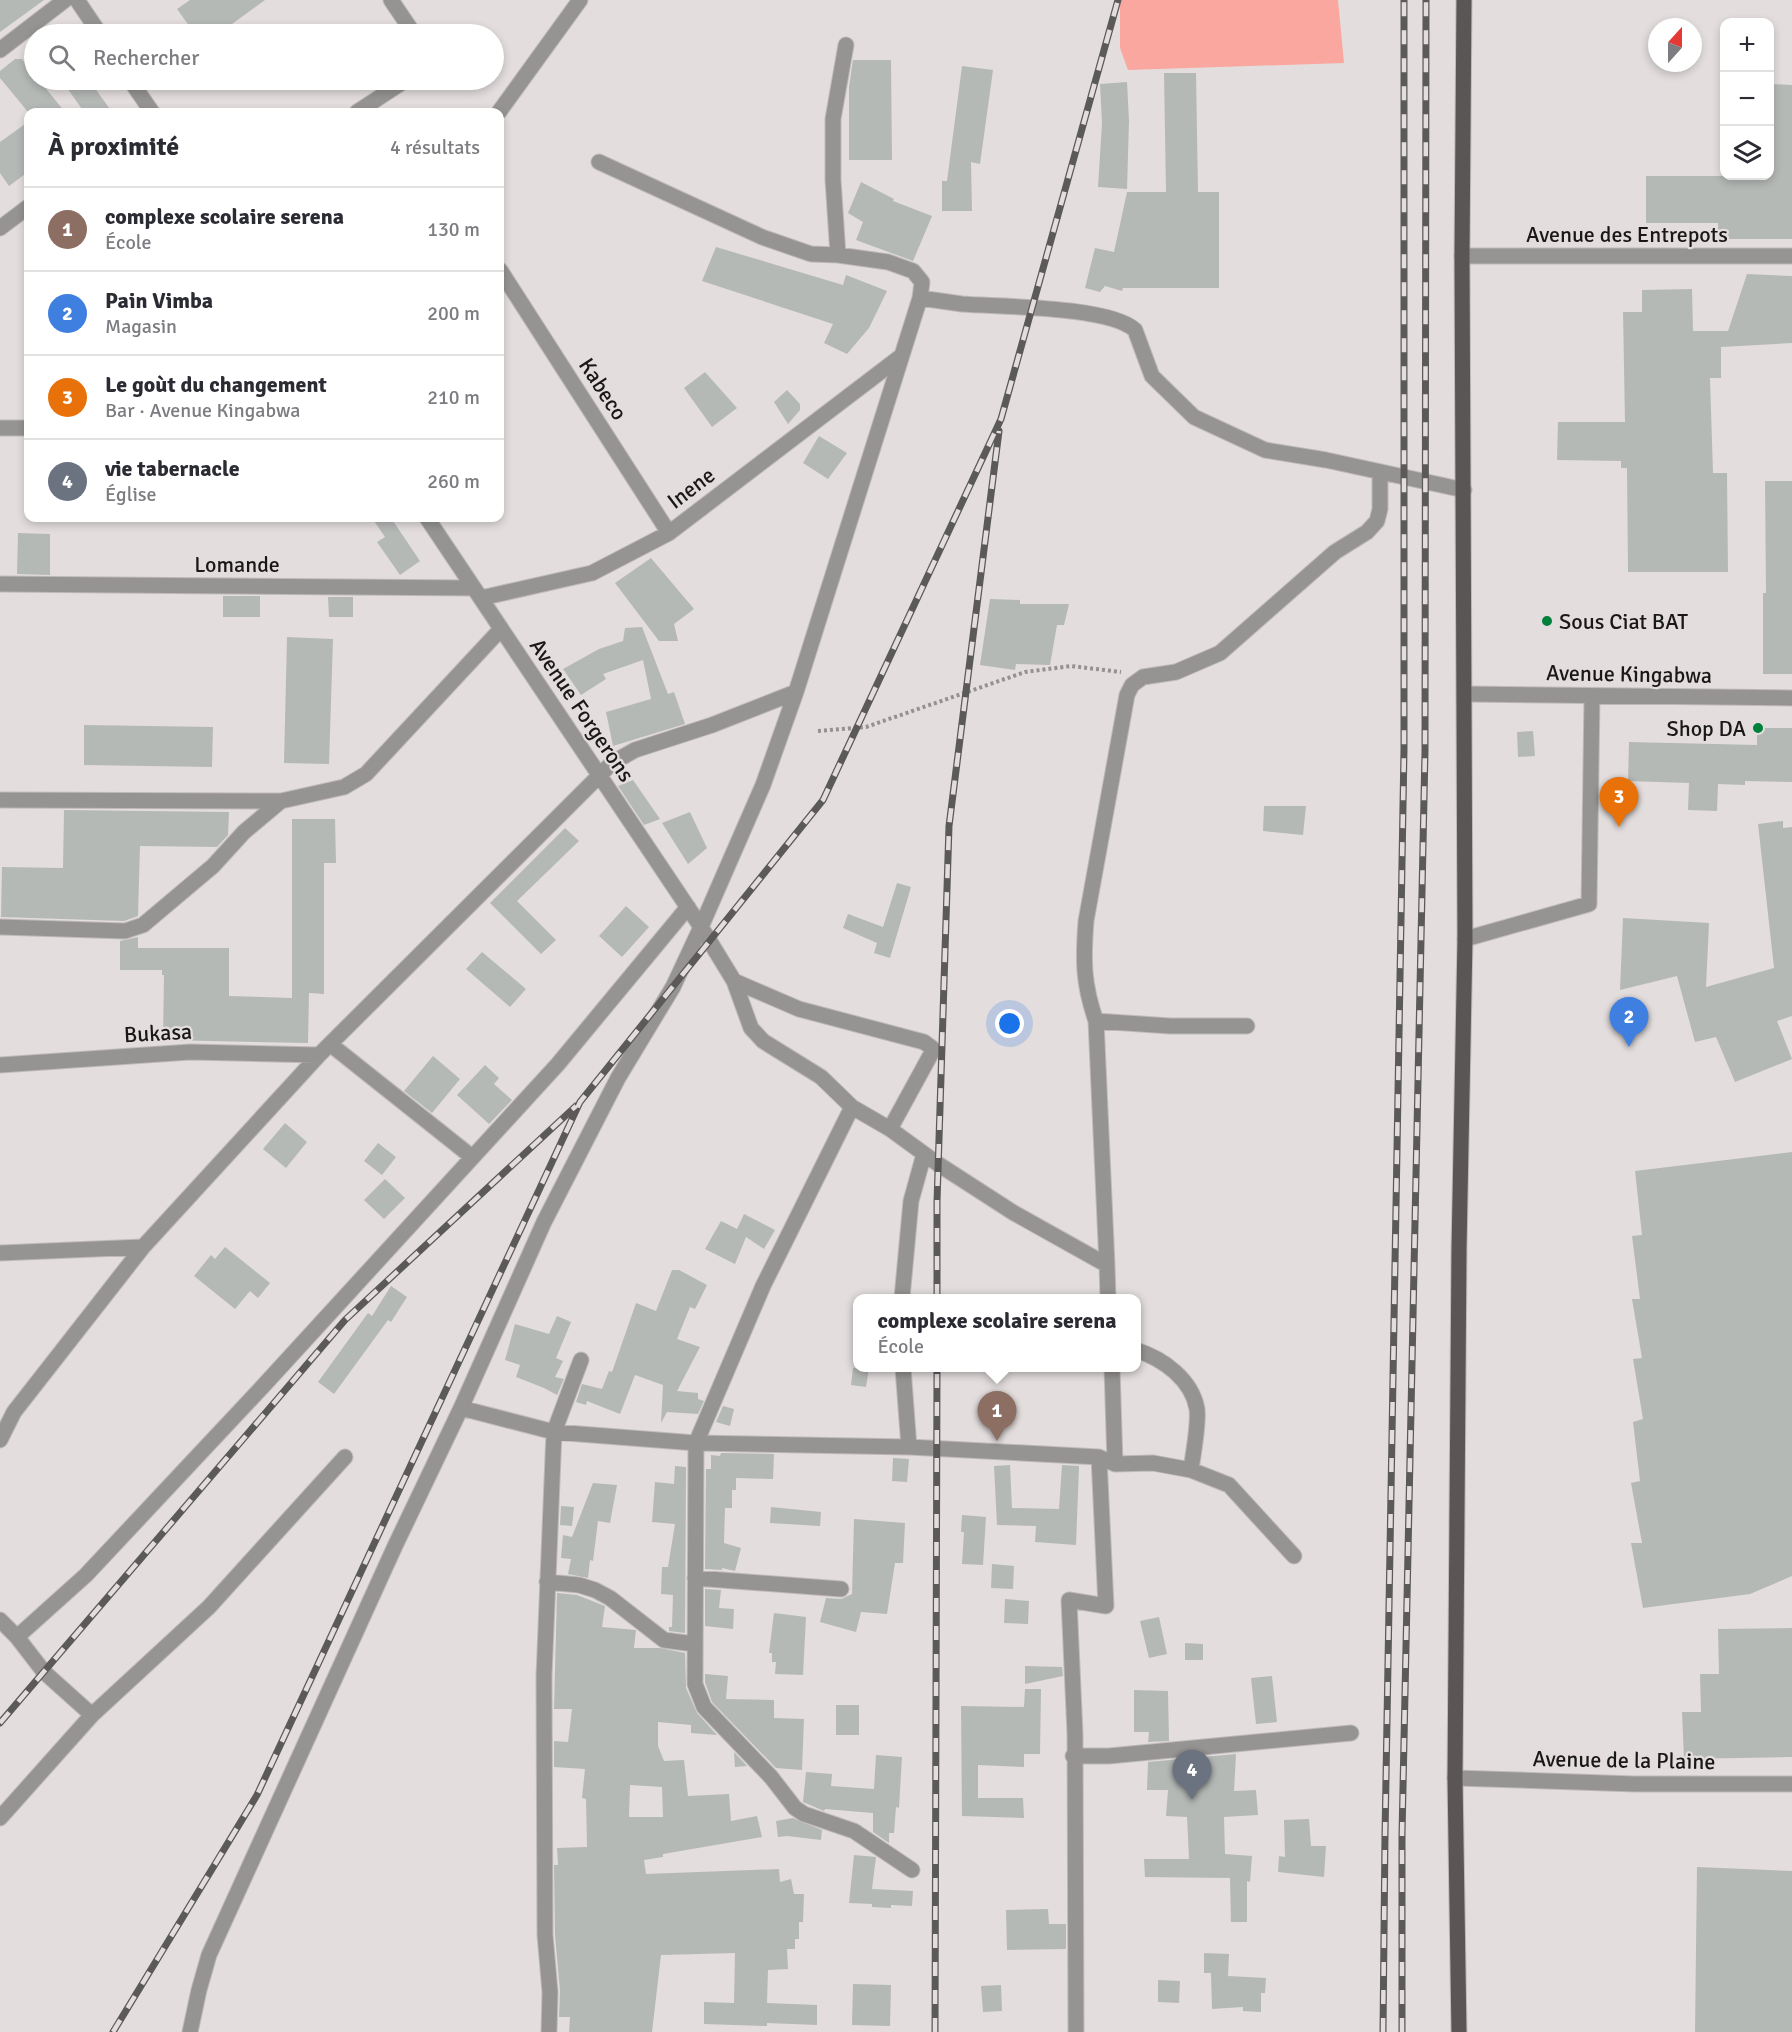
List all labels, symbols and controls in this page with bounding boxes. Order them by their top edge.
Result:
north arrow [1648,18,1702,72]
map controls [1720,18,1774,180]
button: + [1720,18,1774,72]
search box [24,24,504,90]
icon: search [45,41,78,74]
text: Rechercher [93,44,199,71]
button: − [1720,72,1774,126]
button: layers [1720,126,1774,180]
text: À proximité [48,131,179,163]
text: 4 résultats [390,135,480,160]
text: complexe scolaire serena [105,203,344,230]
text: 1 [62,217,73,242]
text: 130 m [427,217,480,242]
street label: Avenue des Entrepots [1526,221,1728,248]
text: École [105,230,152,255]
text: Pain Vimba [105,287,213,314]
text: 2 [62,301,73,326]
text: 200 m [427,301,480,326]
text: Magasin [105,314,177,339]
street label: Kabeco [573,353,633,425]
text: Le goùt du changement [105,371,327,398]
text: 3 [62,385,73,410]
text: 210 m [427,385,480,410]
text: Bar · Avenue Kingabwa [105,398,300,423]
text: vie tabernacle [105,455,240,482]
street label: Inene [662,461,720,515]
text: 4 [62,469,73,494]
text: 260 m [427,469,480,494]
text: Église [105,482,157,507]
street label: Lomande [194,551,280,578]
place label: Sous Ciat BAT [1559,608,1688,635]
marker: Sous Ciat BAT [1540,614,1554,628]
street label: Avenue Forgerons [524,633,640,787]
street label: Avenue Kingabwa [1546,659,1712,689]
place label: Shop DA [1666,715,1747,742]
marker: Shop DA [1751,721,1765,735]
pin: 3 [1600,778,1638,827]
pin: 2 [1610,998,1648,1047]
your location [995,1009,1024,1038]
street label: Bukasa [123,1018,193,1048]
popup [853,1294,1141,1372]
text: complexe scolaire serena [878,1307,1116,1334]
text: École [878,1334,924,1359]
pin: 1 [978,1392,1016,1441]
street label: Avenue de la Plaine [1532,1745,1716,1775]
pin: 4 [1172,1750,1212,1800]

